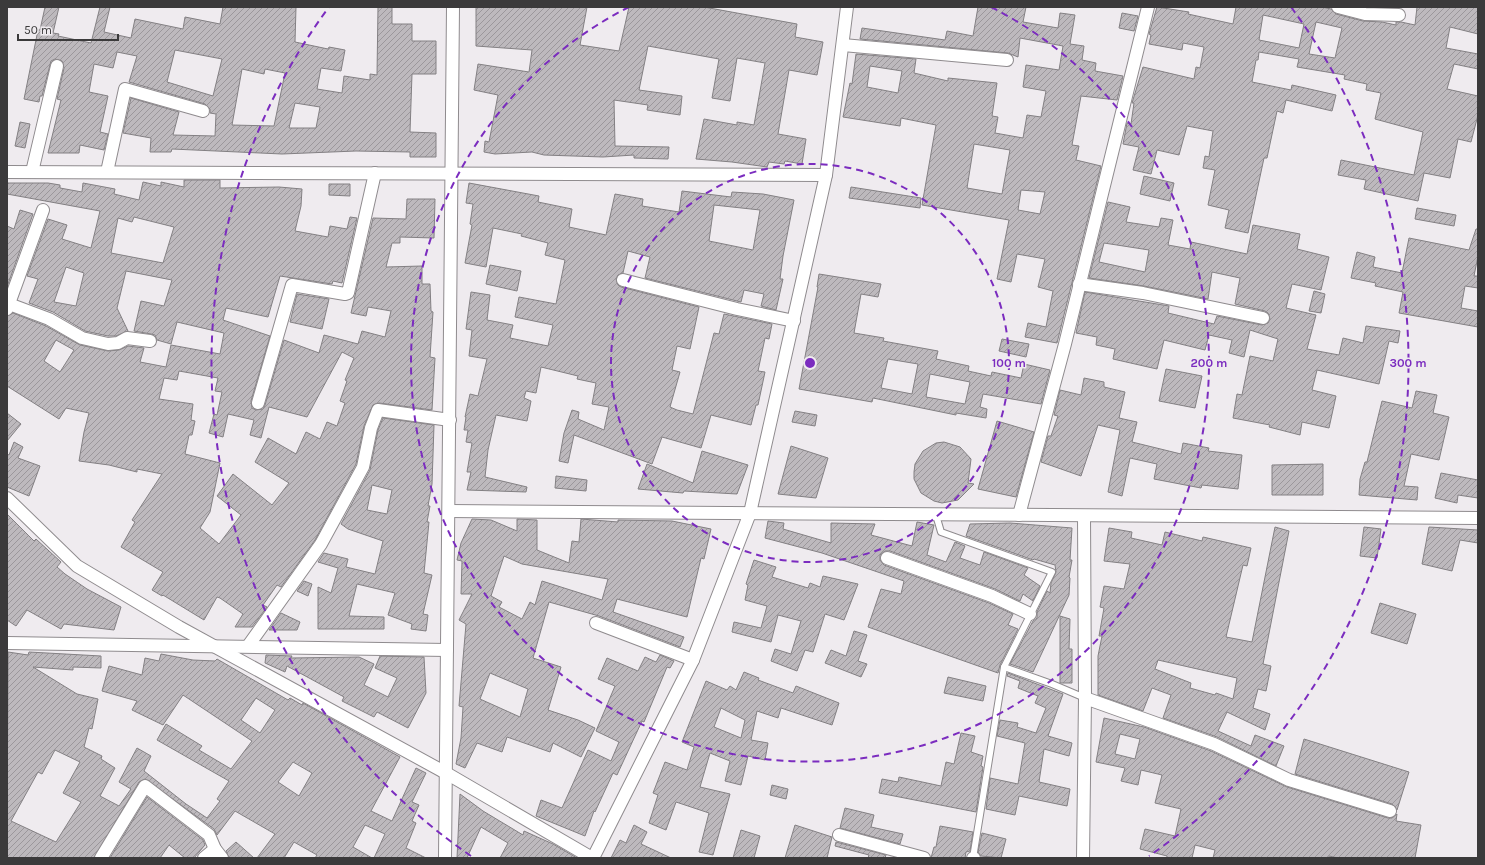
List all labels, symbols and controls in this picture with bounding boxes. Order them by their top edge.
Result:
scale bar [18,16,118,42]
text: 50 m [24,23,52,37]
centre of rings [803,356,817,370]
text: 100 m [992,356,1026,370]
text: 200 m [1191,356,1227,370]
text: 300 m [1389,356,1427,370]

